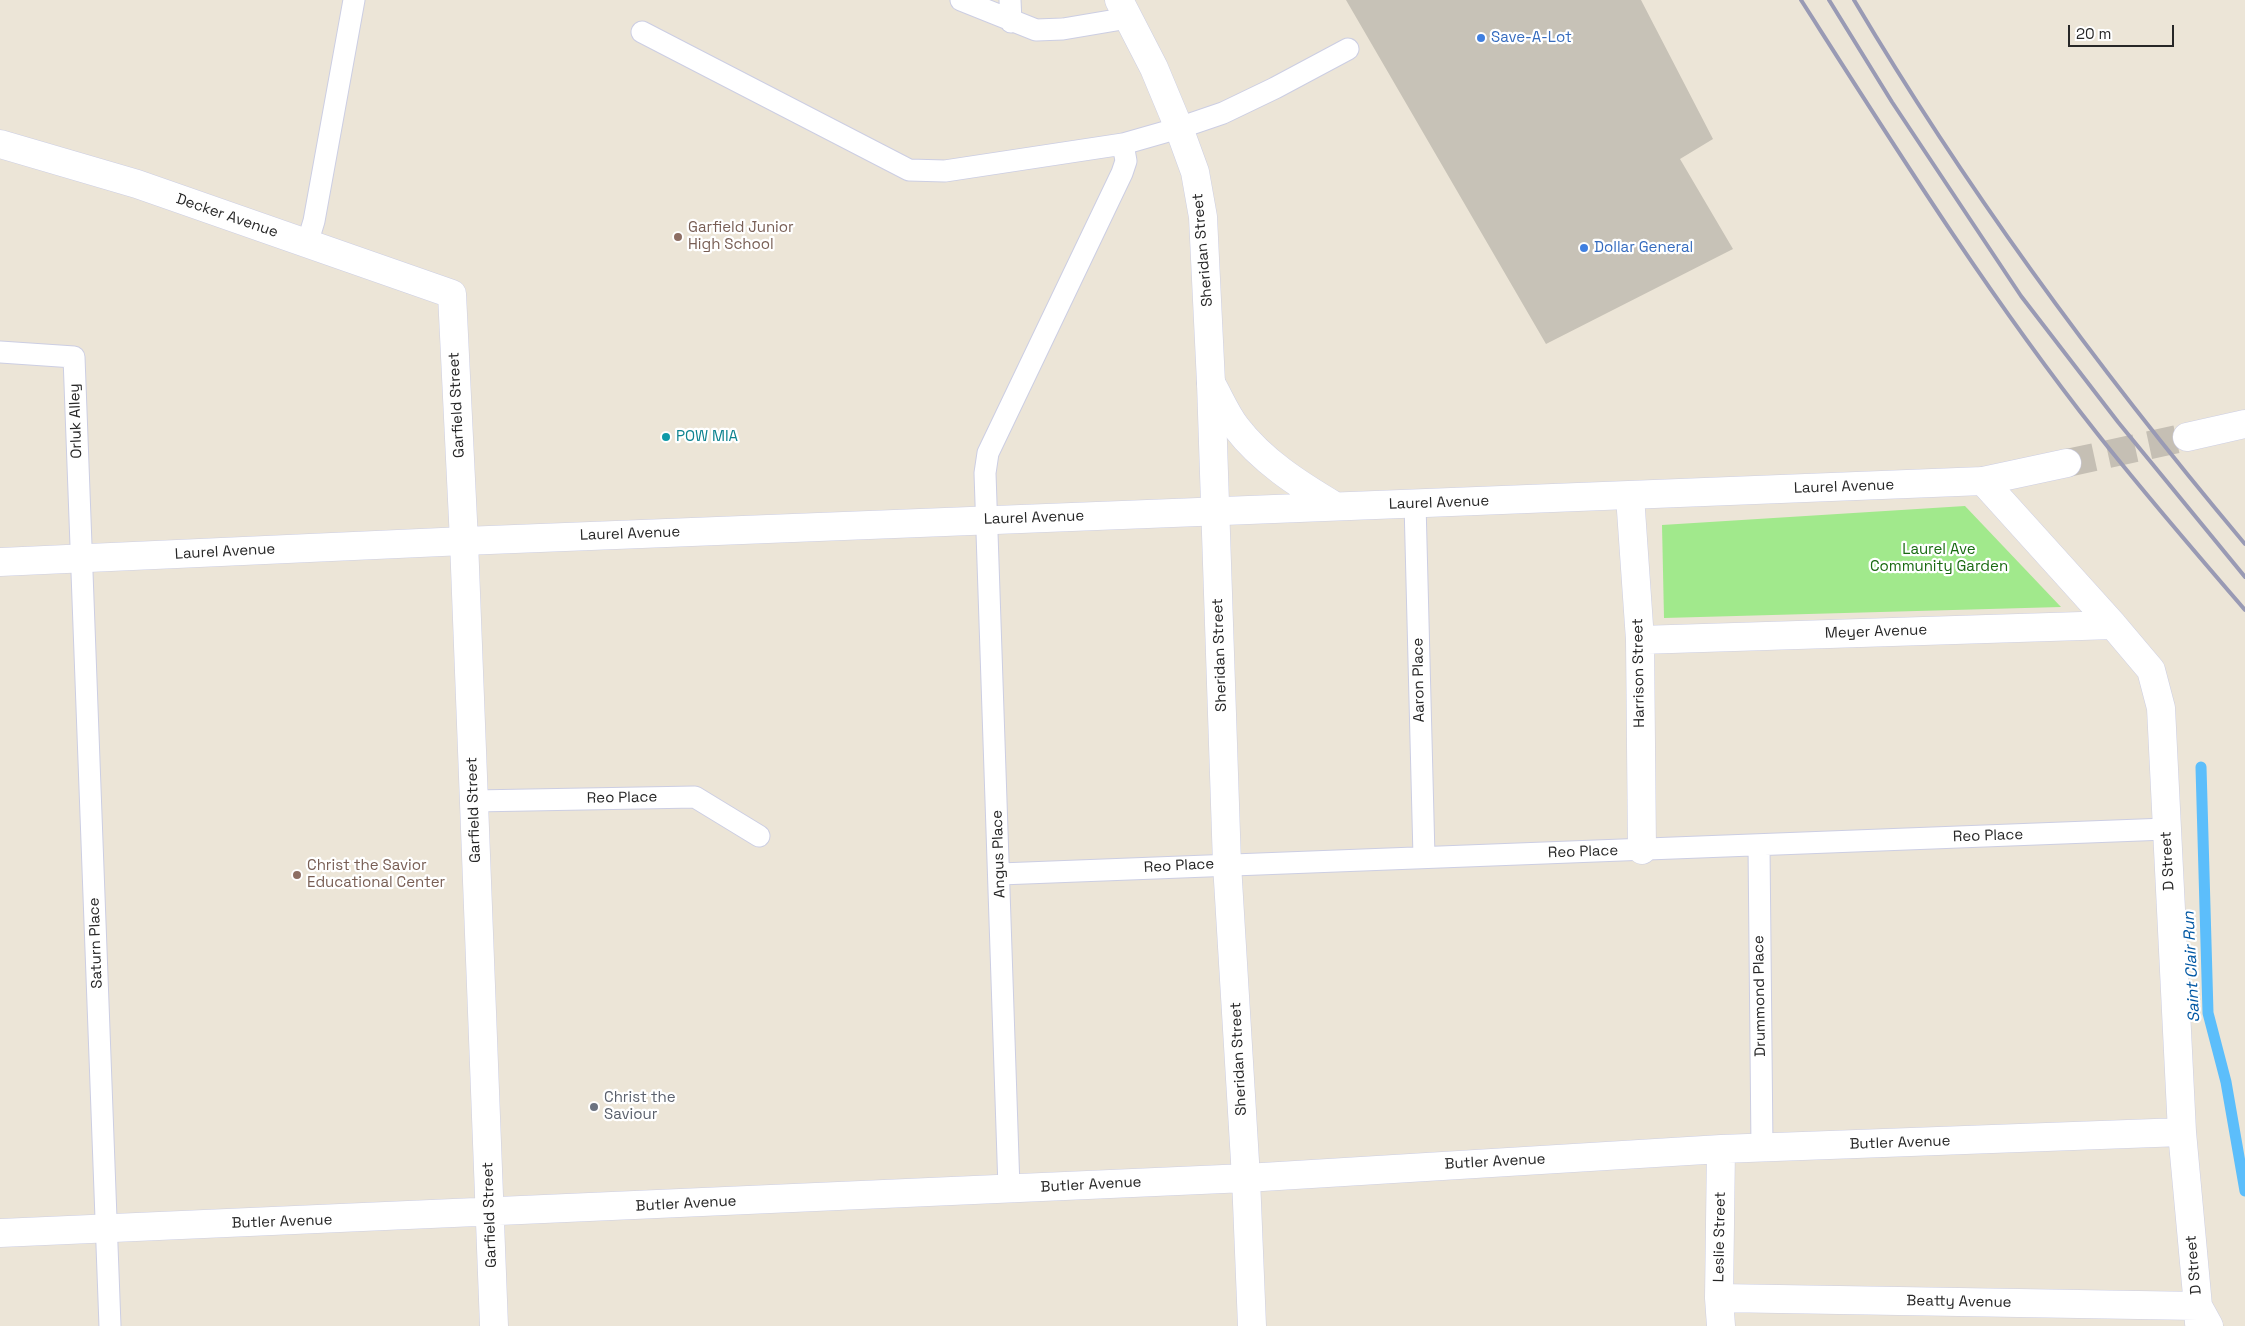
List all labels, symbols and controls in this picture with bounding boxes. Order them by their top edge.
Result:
scale bar [2070,15,2176,47]
text: 20 m [2076,24,2111,43]
place label: Save-A-Lot [1491,29,1572,47]
marker: Save-A-Lot [1475,32,1487,44]
street label: Decker Avenue [174,190,280,242]
street label: Sheridan Street [1189,193,1217,307]
place label: Garfield Junior High School [688,219,794,254]
marker: Garfield Junior High School [672,231,684,243]
place label: Dollar General [1594,239,1693,257]
marker: Dollar General [1578,242,1590,254]
street label: Garfield Street [445,352,469,458]
street label: Orluk Alley [66,383,86,459]
place label: POW MIA [676,428,738,446]
marker: POW MIA [660,431,672,443]
street label: Laurel Avenue [1793,476,1895,498]
street label: Laurel Avenue [1388,492,1490,514]
street label: Laurel Avenue [983,507,1085,529]
street label: Laurel Avenue [579,523,681,545]
street label: Laurel Avenue [174,540,276,564]
park label: Laurel Ave Community Garden [1870,541,2008,576]
street label: Sheridan Street [1209,598,1231,712]
street label: Harrison Street [1629,618,1649,728]
street label: Meyer Avenue [1825,621,1927,643]
street label: Aaron Place [1409,637,1429,723]
street label: Garfield Street [463,757,485,863]
street label: Reo Place [587,788,657,808]
street label: Angus Place [988,810,1010,898]
street label: Reo Place [1952,826,2024,846]
street label: D Street [2157,831,2179,891]
street label: Reo Place [1547,842,1619,862]
street label: Reo Place [1143,855,1215,877]
place label: Christ the Savior Educational Center [307,857,445,892]
marker: Christ the Savior Educational Center [291,869,303,881]
street label: Saturn Place [85,897,107,989]
water label: Saint Clair Run [2180,911,2204,1023]
street label: Drummond Place [1750,935,1770,1057]
street label: Sheridan Street [1227,1002,1251,1116]
place label: Christ the Saviour [604,1089,676,1124]
marker: Christ the Saviour [588,1101,600,1113]
street label: Butler Avenue [1849,1132,1951,1154]
street label: Butler Avenue [1444,1150,1546,1174]
street label: Garfield Street [479,1162,501,1268]
street label: Butler Avenue [1040,1173,1142,1197]
street label: Leslie Street [1710,1191,1730,1283]
street label: Butler Avenue [635,1192,737,1216]
street label: Butler Avenue [231,1211,333,1233]
street label: D Street [2182,1235,2206,1295]
street label: Beatty Avenue [1906,1292,2012,1312]

